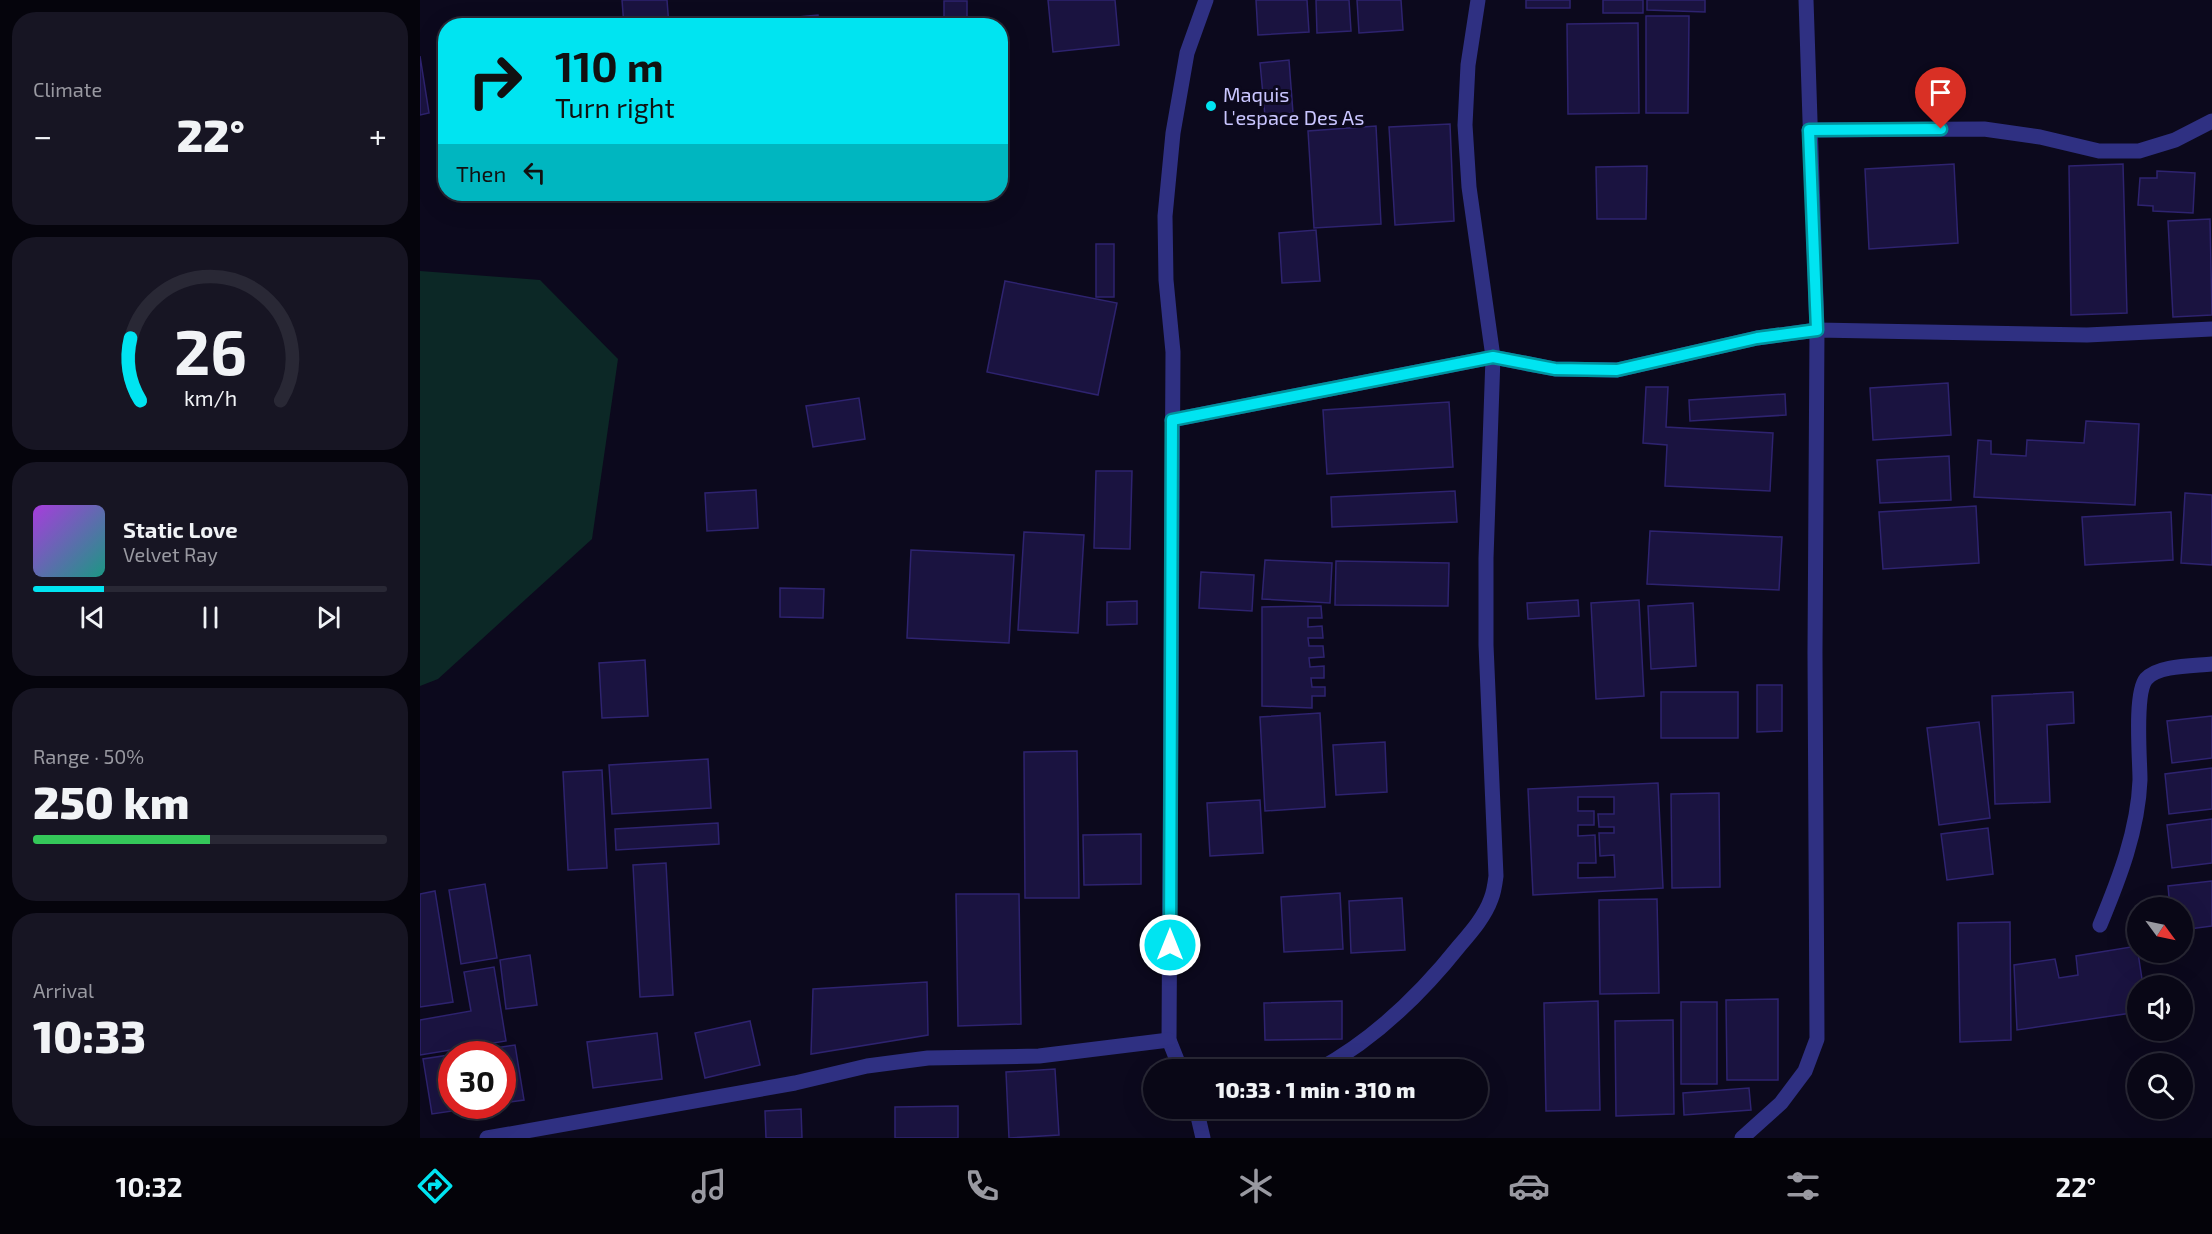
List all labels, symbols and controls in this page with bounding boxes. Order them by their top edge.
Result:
text: 110 m [555,40,664,90]
icon: right [456,42,534,120]
pin [1915,67,1966,129]
icon: arrive [1924,76,1957,109]
text: Climate [33,77,102,101]
place label: Maquis L'espace Des As [1223,82,1364,129]
text: Turn right [555,91,675,123]
marker: Maquis L'espace Des As [1204,99,1218,113]
text: 22° [176,107,245,161]
text: − [33,115,52,155]
text: + [369,115,387,155]
icon: left [518,156,551,189]
text: Then [456,160,506,186]
text: 26 [173,313,247,388]
text: km/h [183,385,237,410]
text: Static Love [123,516,238,542]
text: Velvet Ray [123,542,218,566]
icon: previous [76,601,109,634]
icon: pause [194,601,227,634]
icon: next [312,601,345,634]
text: Range · 50% [33,744,144,768]
text: 250 km [33,774,190,828]
north arrow [2127,897,2193,963]
map controls [2127,897,2193,1119]
position arrow [1138,913,1202,977]
button: sound [2127,975,2193,1041]
text: Arrival [33,978,94,1002]
text: 10:33 [33,1008,146,1062]
speed limit sign: 30 [438,1041,516,1119]
button: search [2127,1053,2193,1119]
text: 10:33 · 1 min · 310 m [1215,1076,1416,1102]
icon: directions [414,1165,456,1207]
icon: music [688,1165,730,1207]
icon: phone [961,1165,1003,1207]
icon: climate [1235,1165,1277,1207]
icon: car [1508,1165,1550,1207]
icon: filters [1782,1165,1824,1207]
text: 10:32 [116,1170,182,1202]
text: 22° [2055,1170,2096,1202]

